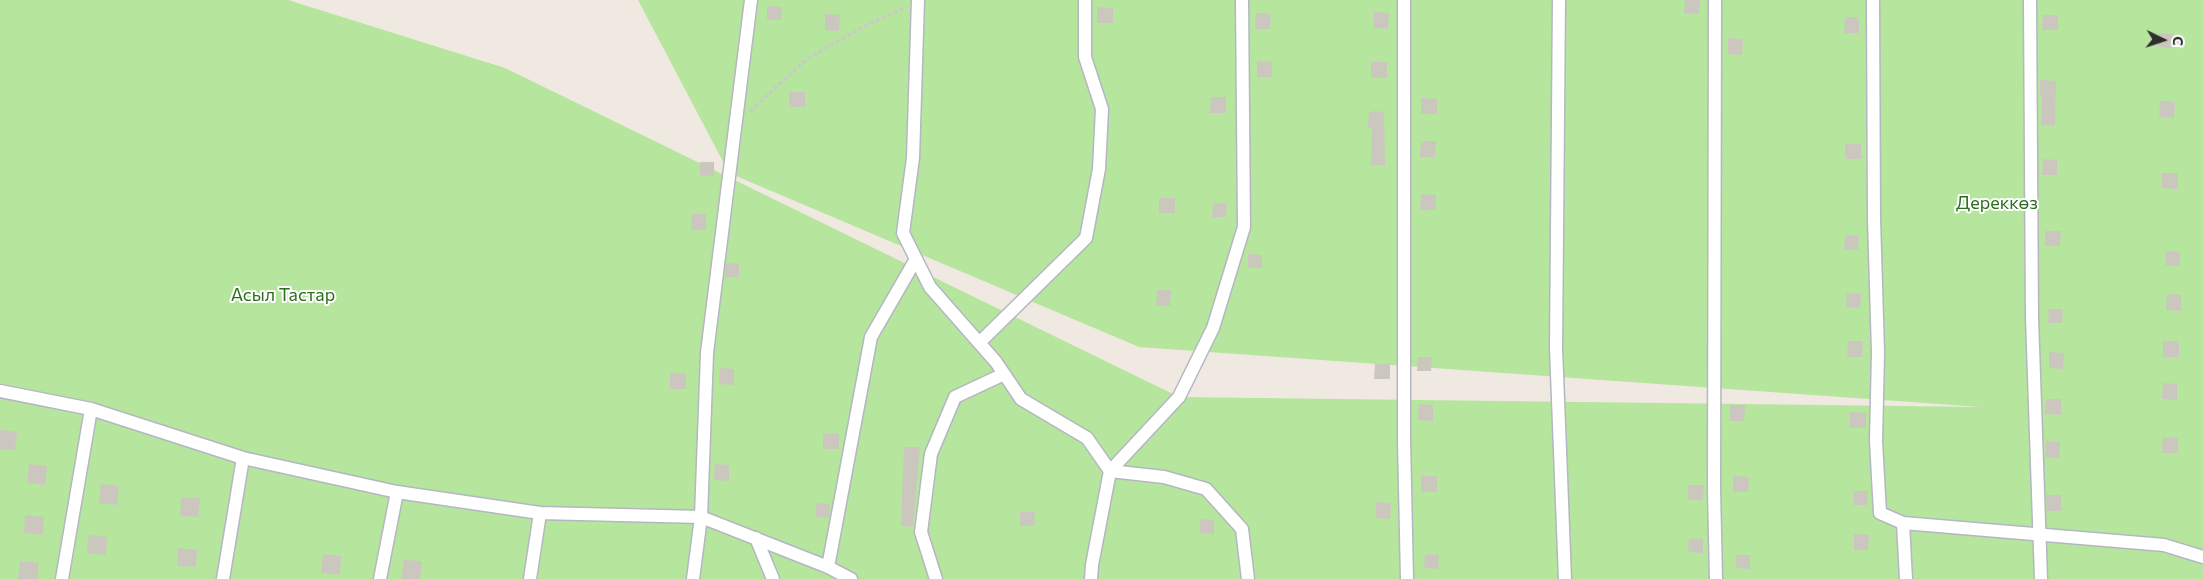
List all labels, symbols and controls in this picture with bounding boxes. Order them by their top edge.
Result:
north arrow [2138,15,2188,65]
text: С [2170,36,2187,46]
park label: Дереккөз [1956,192,2038,214]
park label: Асыл Тастар [231,284,335,306]

